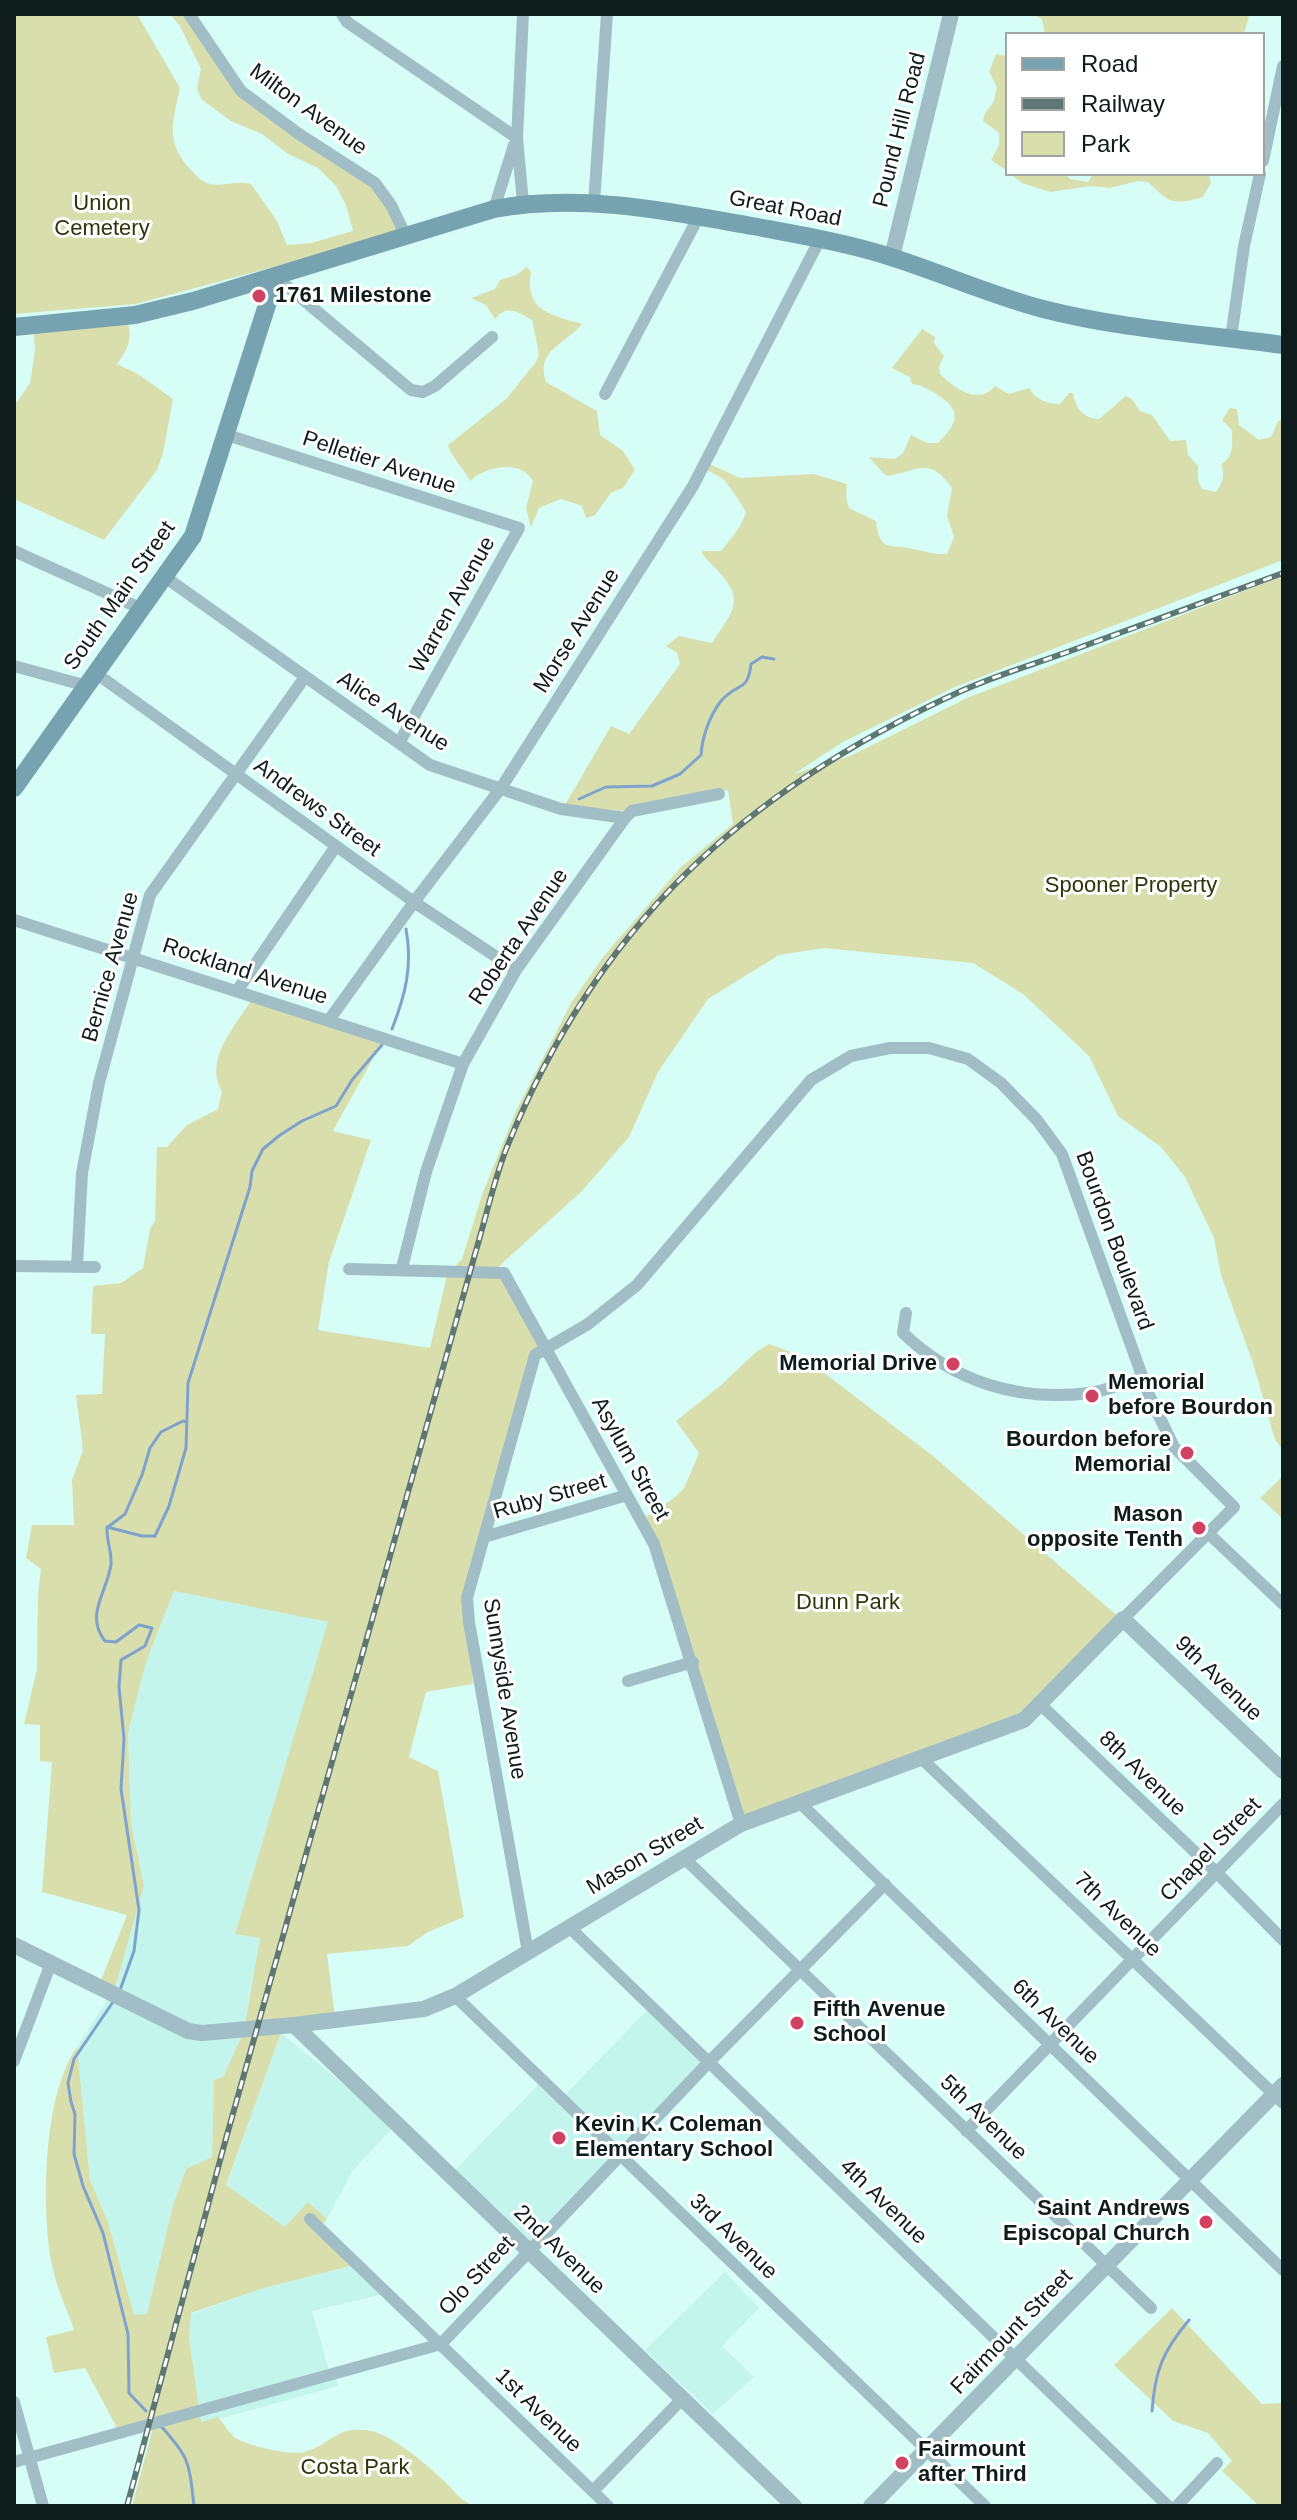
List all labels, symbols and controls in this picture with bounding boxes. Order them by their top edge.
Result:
legend [1005,32,1265,176]
street label: Pound Hill Road [868,50,932,210]
text: Road [1081,50,1138,77]
street label: Milton Avenue [244,58,372,162]
text: Railway [1081,90,1165,117]
text: Park [1081,130,1130,157]
street label: Great Road [727,185,843,233]
park label: Union Cemetery [54,191,150,242]
place label: 1761 Milestone [275,283,432,309]
marker: 1761 Milestone [250,287,268,305]
street label: Pelletier Avenue [299,426,459,500]
street label: South Main Street [59,516,181,676]
street label: Warren Avenue [405,532,501,678]
street label: Morse Avenue [528,564,626,698]
street label: Alice Avenue [332,666,454,758]
street label: Andrews Street [248,753,386,863]
street label: Roberta Avenue [464,864,574,1010]
park label: Spooner Property [1045,873,1217,899]
street label: Bernice Avenue [77,889,145,1045]
street label: Rockland Avenue [159,933,331,1011]
street label: Bourdon Boulevard [1069,1148,1159,1334]
place label: Memorial Drive [779,1351,937,1377]
marker: Memorial Drive [944,1355,962,1373]
place label: Memorial before Bourdon [1108,1370,1273,1422]
marker: Memorial before Bourdon [1083,1387,1101,1405]
street label: Asylum Street [585,1393,675,1525]
place label: Bourdon before Memorial [1006,1427,1171,1478]
marker: Bourdon before Memorial [1178,1444,1196,1462]
street label: Ruby Street [491,1468,609,1526]
place label: Mason opposite Tenth [1027,1502,1183,1554]
marker: Mason opposite Tenth [1190,1519,1208,1537]
park label: Dunn Park [796,1590,900,1616]
street label: Sunnyside Avenue [477,1597,531,1781]
street label: 9th Avenue [1169,1631,1267,1727]
street label: 8th Avenue [1093,1726,1191,1822]
street label: Chapel Street [1155,1792,1267,1908]
street label: Mason Street [582,1811,708,1901]
street label: 7th Avenue [1068,1867,1166,1963]
street label: 6th Avenue [1006,1974,1104,2070]
place label: Fifth Avenue School [813,1997,945,2048]
marker: Fifth Avenue School [788,2014,806,2032]
street label: 5th Avenue [934,2070,1032,2166]
place label: Kevin K. Coleman Elementary School [575,2112,773,2164]
marker: Kevin K. Coleman Elementary School [550,2129,568,2147]
street label: 4th Avenue [834,2154,932,2250]
street label: 3rd Avenue [684,2189,782,2285]
place label: Saint Andrews Episcopal Church [1003,2196,1190,2248]
street label: 2nd Avenue [508,2200,610,2300]
marker: Saint Andrews Episcopal Church [1197,2213,1215,2231]
street label: Olo Street [434,2231,520,2321]
street label: Fairmount Street [946,2264,1078,2400]
street label: 1st Avenue [489,2363,587,2459]
place label: Fairmount after Third [918,2437,1027,2488]
marker: Fairmount after Third [893,2454,911,2472]
park label: Costa Park [301,2455,409,2481]

